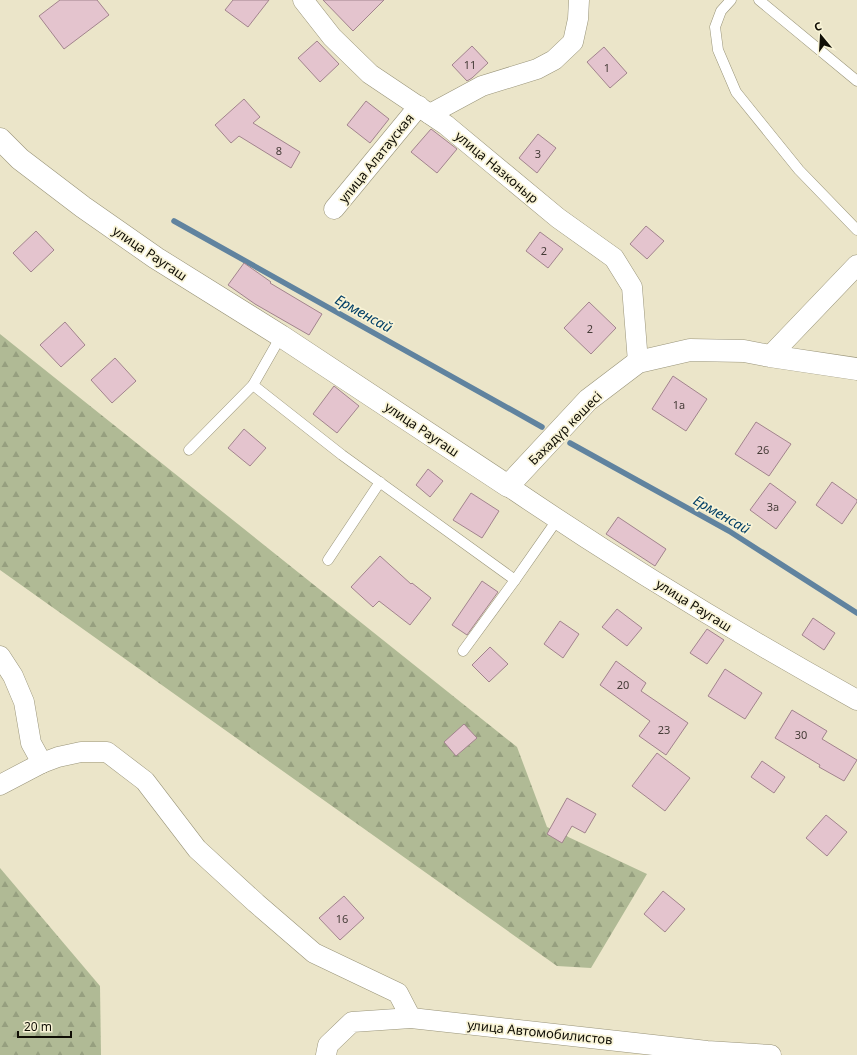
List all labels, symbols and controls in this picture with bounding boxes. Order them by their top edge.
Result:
north arrow [801,16,841,56]
text: С [812,18,823,34]
house number: 11 [464,57,476,72]
house number: 1 [604,60,610,75]
street label: улица Алатауская [334,109,418,207]
street label: улица Назконыр [452,127,543,207]
house number: 8 [276,143,282,158]
house number: 3 [535,146,541,161]
street label: улица Раугаш [109,221,191,285]
house number: 2 [541,243,547,258]
water label: Ерменсай [332,290,396,336]
house number: 2 [587,321,593,336]
street label: Бахадүр көшесі [524,387,606,469]
street label: улица Раугаш [381,397,463,461]
house number: 1а [673,397,685,412]
house number: 26 [757,442,769,457]
water label: Ерменсай [690,490,754,538]
house number: 3а [767,499,779,514]
street label: улица Раугаш [653,575,735,635]
house number: 20 [617,677,629,692]
house number: 23 [658,722,670,737]
house number: 30 [795,727,807,742]
house number: 16 [336,911,348,926]
scale bar [18,1013,71,1039]
street label: улица Автомобилистов [466,1015,614,1049]
text: 20 m [24,1018,52,1035]

